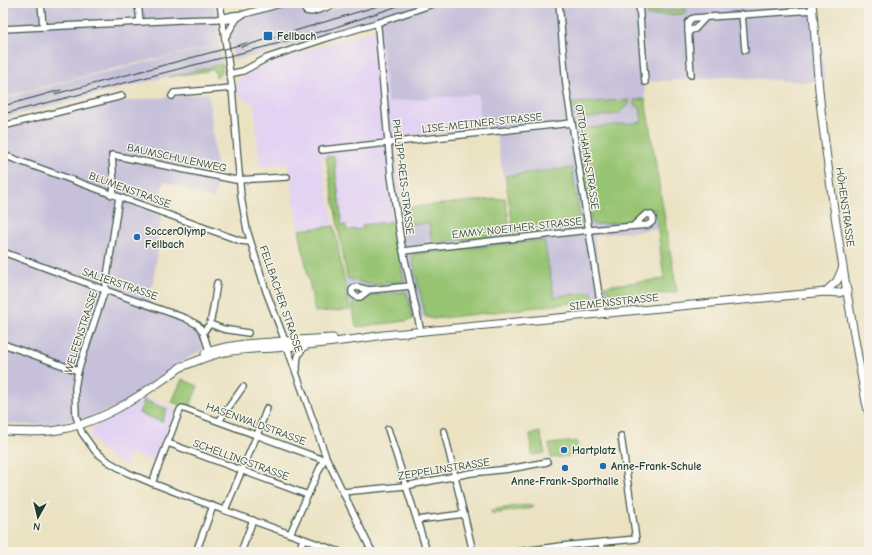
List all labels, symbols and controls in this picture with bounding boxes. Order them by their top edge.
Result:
marker: Fellbach [262,30,274,42]
place label: Fellbach [277,30,317,43]
street label: OTTO-HAHN-STRASSE [572,103,602,211]
street label: LISE-MEITNER-STRASSE [421,110,543,136]
street label: PHILIPP-REIS-STRASSE [389,119,417,236]
street label: BAUMSCHULENWEG [126,141,228,175]
street label: HÖHENSTRASSE [833,166,857,248]
street label: BLUMENSTRASSE [87,169,173,211]
street label: EMMY-NOETHER-STRASSE [451,215,583,241]
place label: SoccerOlymp Fellbach [145,225,206,251]
marker: SoccerOlymp Fellbach [132,232,142,242]
street label: FELLBACHER STRASSE [257,244,306,355]
street label: SALIERSTRASSE [81,265,160,303]
street label: WELFENSTRASSE [62,289,100,375]
street label: SIEMENSSTRASSE [569,291,660,313]
street label: HASENWALDSTRASSE [204,400,308,448]
street label: SCHELLINGSTRASSE [191,437,291,484]
place label: Hartplatz [572,444,616,457]
marker: Hartplatz [559,445,569,455]
street label: ZEPPELINSTRASSE [397,455,491,483]
place label: Anne-Frank-Schule [611,460,702,473]
marker: Anne-Frank-Schule [598,461,608,471]
marker: Anne-Frank-Sporthalle [560,463,570,473]
place label: Anne-Frank-Sporthalle [511,475,619,488]
north arrow [18,497,58,537]
text: N [32,519,41,533]

